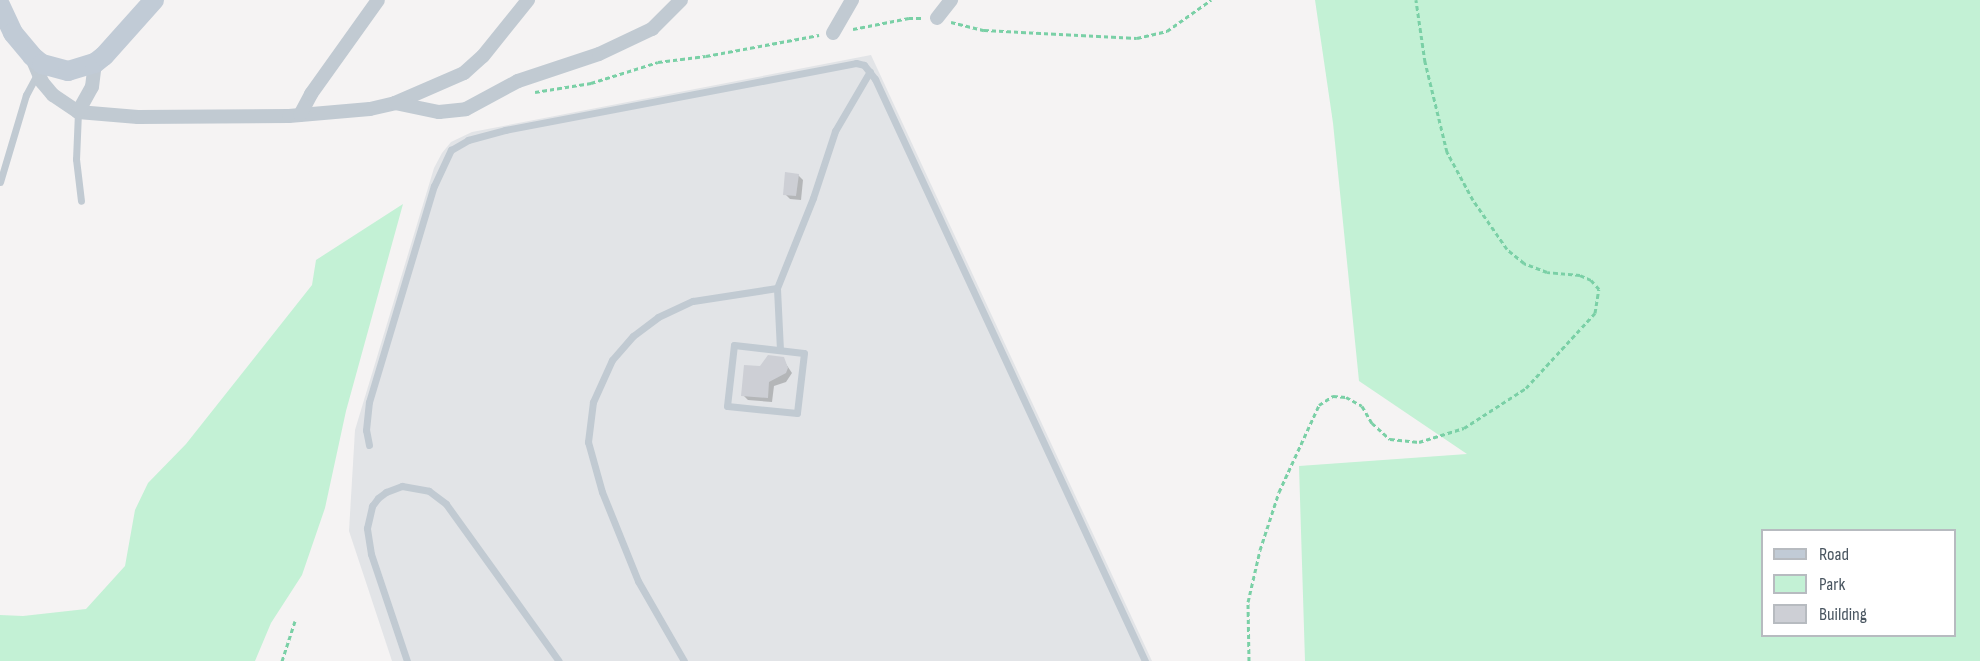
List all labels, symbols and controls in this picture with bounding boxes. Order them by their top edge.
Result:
legend [1761,529,1956,637]
text: Road [1819,544,1849,565]
text: Park [1819,574,1845,595]
text: Building [1819,604,1867,625]

